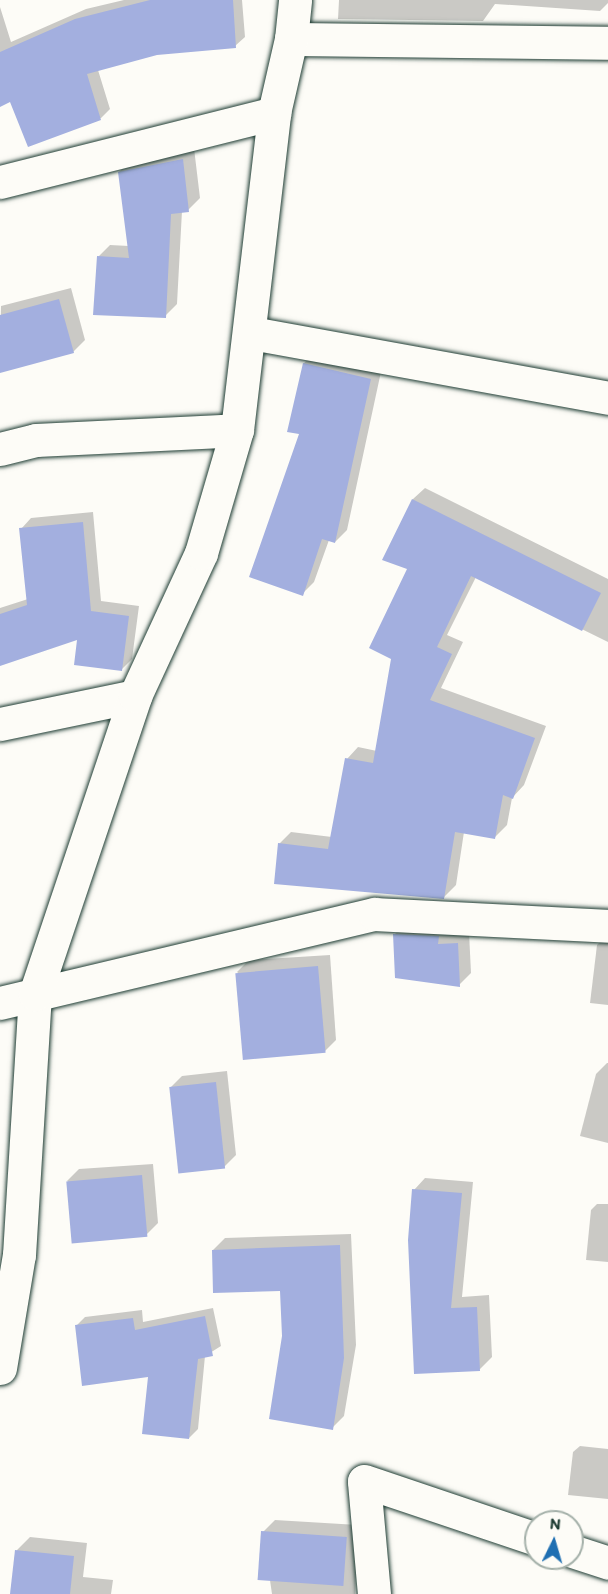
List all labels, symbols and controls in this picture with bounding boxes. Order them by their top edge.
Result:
north arrow [524,1510,584,1570]
text: N [549,1514,562,1533]

